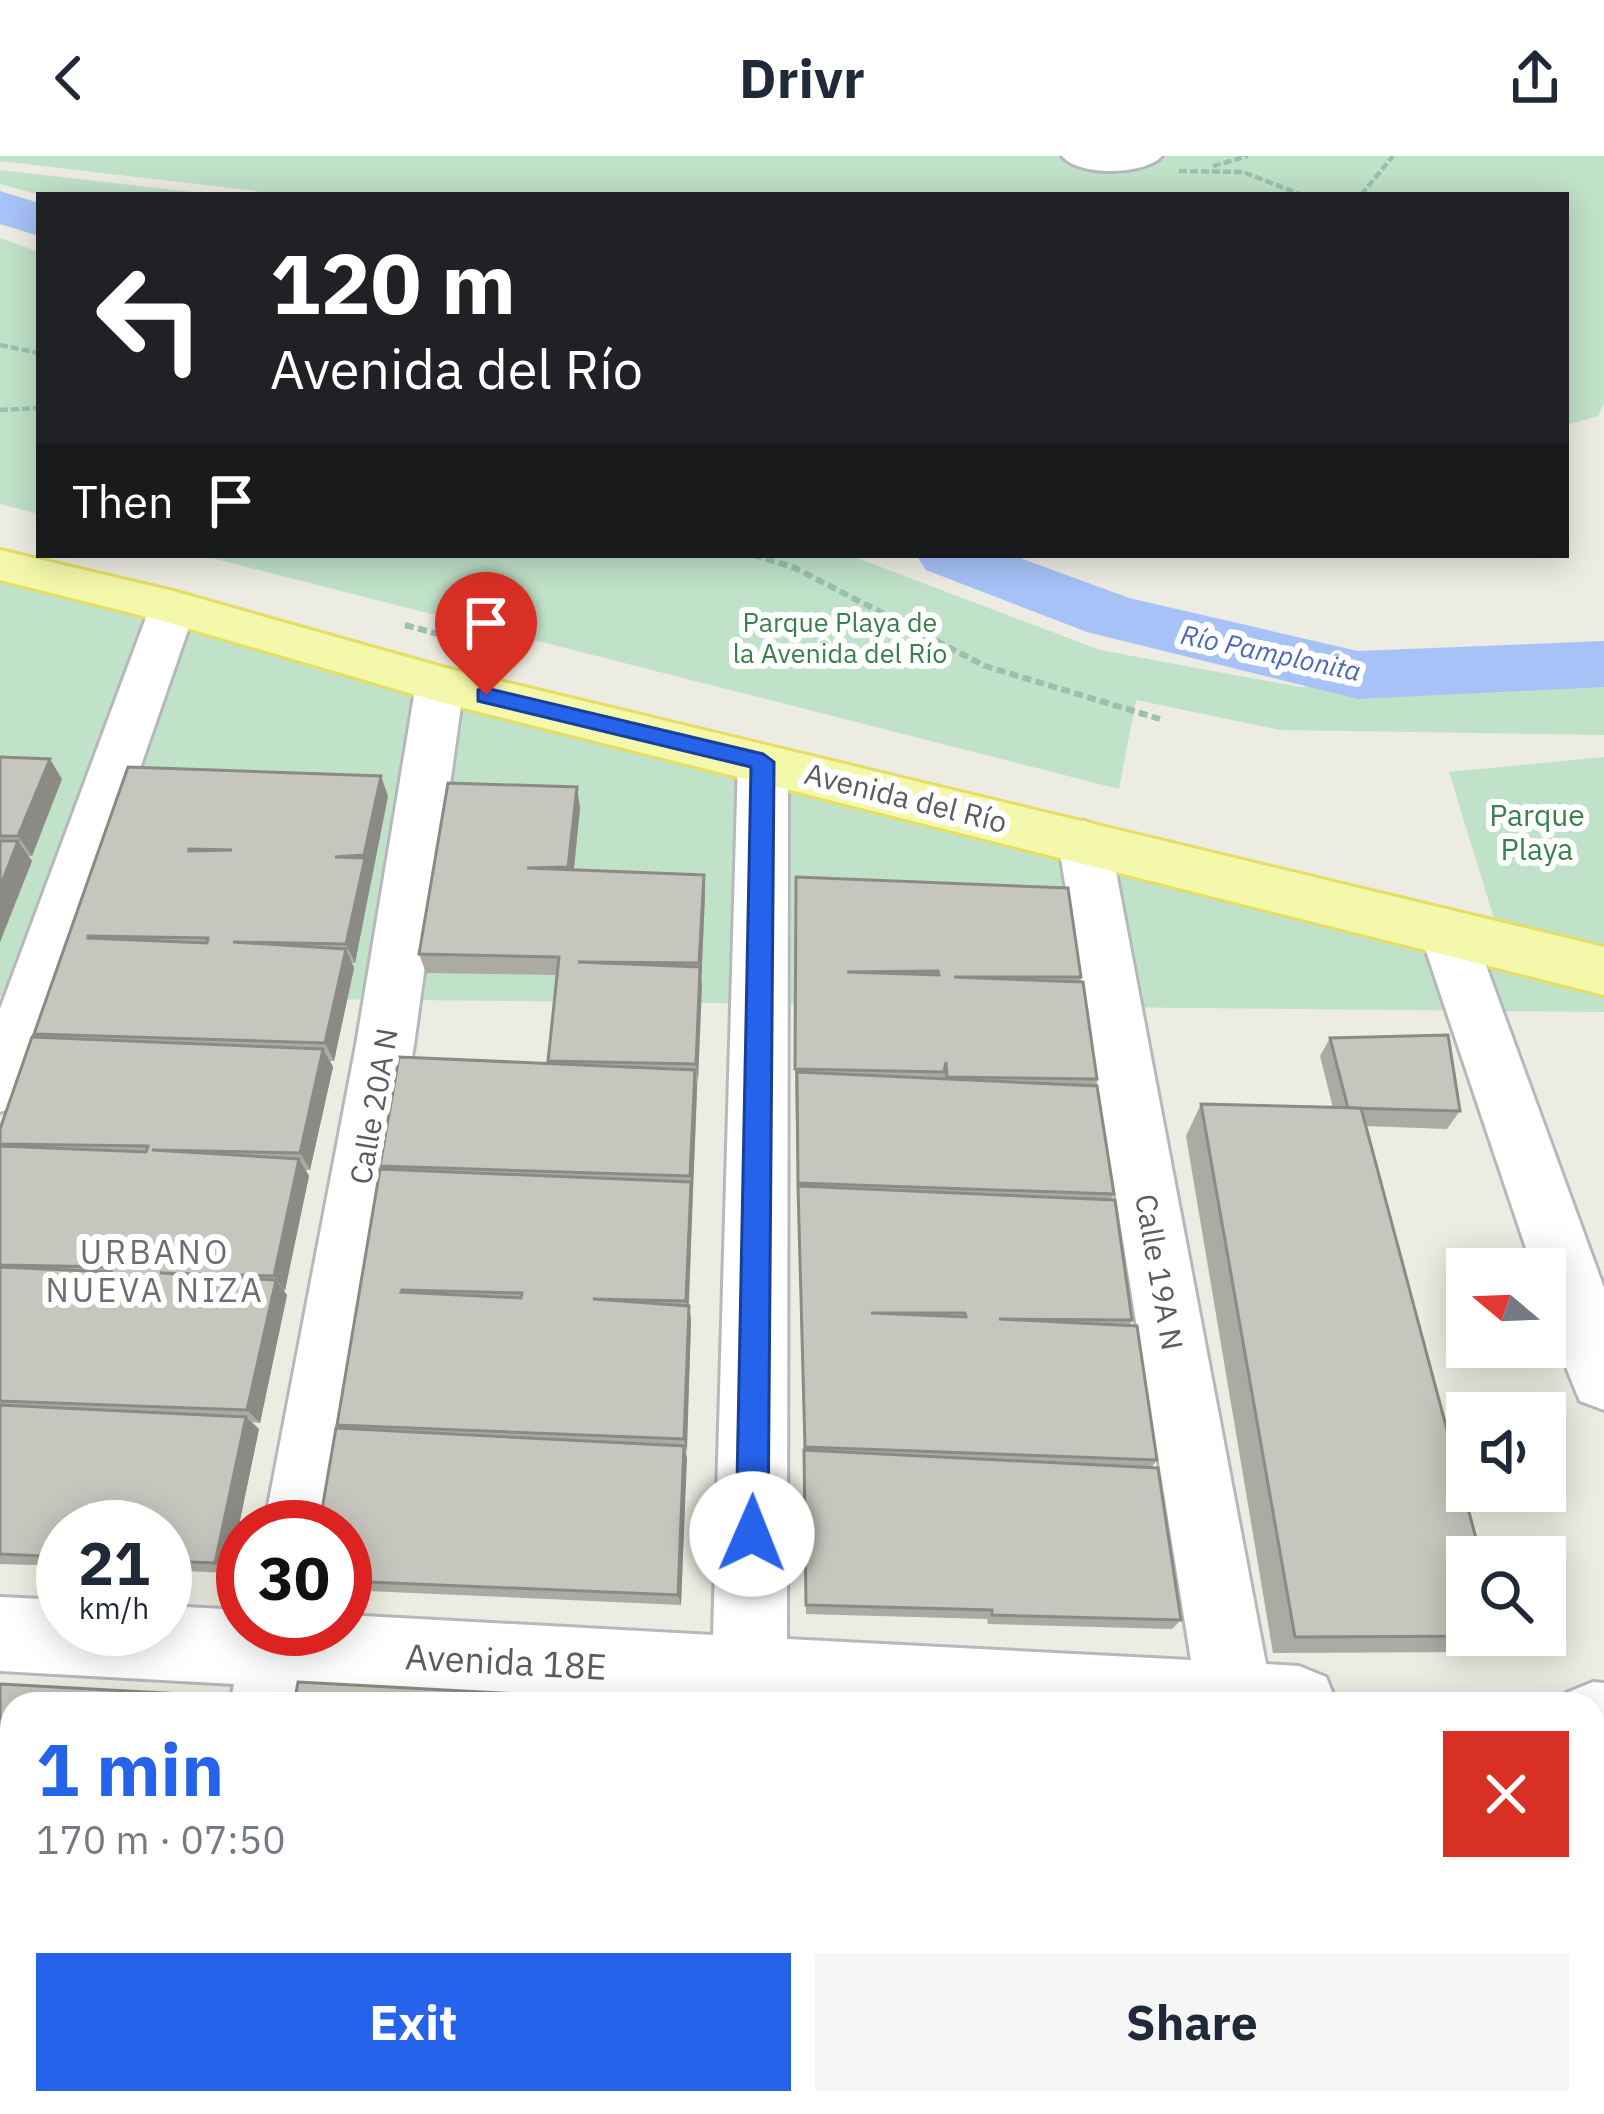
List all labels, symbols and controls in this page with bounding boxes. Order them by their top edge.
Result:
text: Drivr [739,43,865,113]
icon: back [36,45,102,111]
icon: share [1502,45,1568,111]
text: 120 m [270,228,516,337]
icon: left [72,240,228,396]
text: Avenida del Río [270,334,643,404]
icon: arrive [198,468,264,534]
text: Then [72,472,174,530]
pin [435,572,537,695]
icon: arrive [453,590,519,656]
park label: Parque Playa de la Avenida del Río [733,604,947,670]
water label: Río Pamplonita [1178,616,1364,688]
street label: Avenida del Río [801,753,1011,841]
park label: Parque Playa [1489,795,1585,868]
street label: Calle 20A N [340,1025,406,1187]
street label: Calle 19A N [1127,1191,1193,1353]
district label: URBANO NUEVA NIZA [45,1230,265,1311]
north arrow [1446,1248,1566,1368]
map controls [1446,1248,1566,1656]
button: sound [1446,1392,1566,1512]
position arrow [689,1471,815,1597]
speed limit sign: 30 [216,1500,372,1656]
text: 21 [78,1523,150,1602]
button: search [1446,1536,1566,1656]
text: km/h [79,1588,149,1627]
street label: Avenida 18E [404,1632,608,1690]
text: 1 min [36,1722,224,1816]
button: close [1443,1731,1569,1857]
text: 170 m · 07:50 [36,1814,286,1865]
button: Exit [36,1953,791,2091]
button: Share [815,1953,1569,2091]

